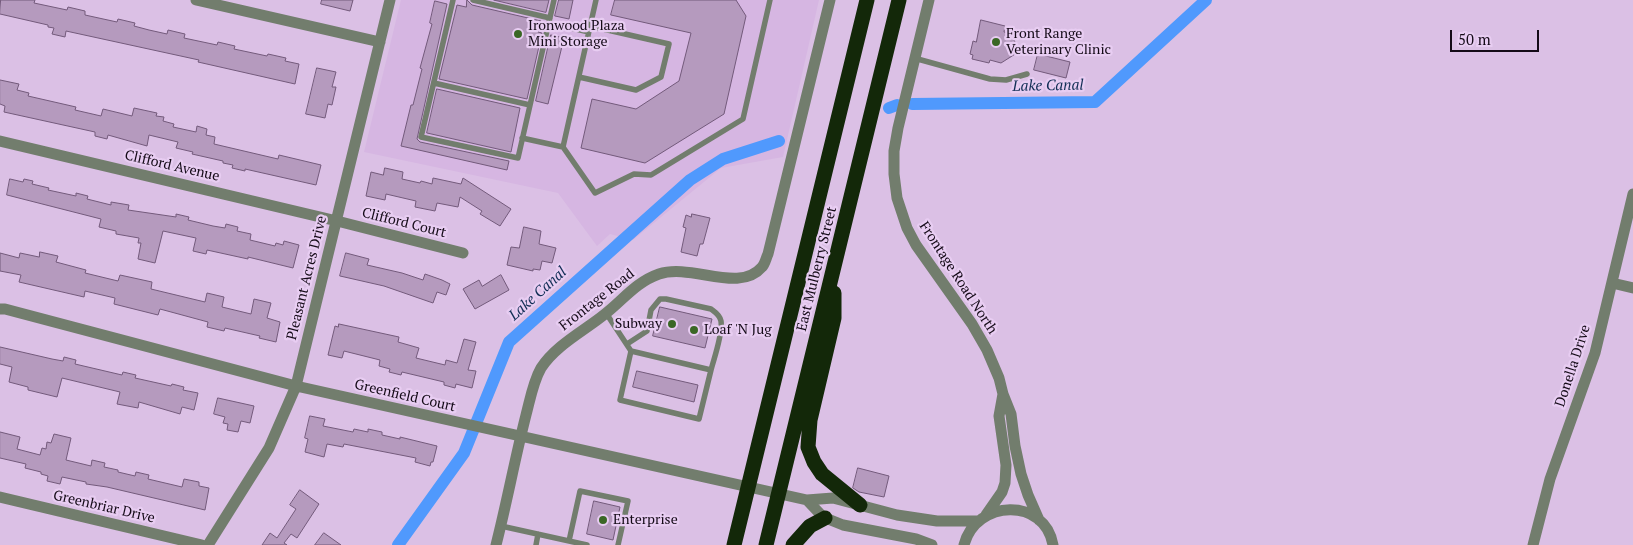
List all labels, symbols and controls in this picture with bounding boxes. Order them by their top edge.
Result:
place label: Ironwood Plaza Mini Storage [528,18,625,50]
scale bar [1453,20,1542,52]
place label: Front Range Veterinary Clinic [1006,26,1111,58]
marker: Ironwood Plaza Mini Storage [512,28,524,40]
text: 50 m [1458,29,1491,49]
marker: Front Range Veterinary Clinic [990,36,1002,48]
water label: Lake Canal [1012,76,1084,96]
street label: Clifford Avenue [123,147,221,185]
street label: Clifford Court [360,204,448,242]
street label: East Mulberry Street [793,205,841,333]
street label: Pleasant Acres Drive [283,214,331,342]
street label: Frontage Road North [915,219,1001,337]
water label: Lake Canal [505,263,571,325]
street label: Frontage Road [556,266,638,334]
place label: Subway [615,316,662,332]
marker: Subway [666,318,678,330]
place label: Loaf 'N Jug [704,322,772,338]
street label: Donella Drive [1552,323,1594,409]
marker: Loaf 'N Jug [688,324,700,336]
street label: Greenfield Court [353,376,457,416]
street label: Greenbriar Drive [52,487,156,527]
place label: Enterprise [613,512,678,528]
marker: Enterprise [597,514,609,526]

